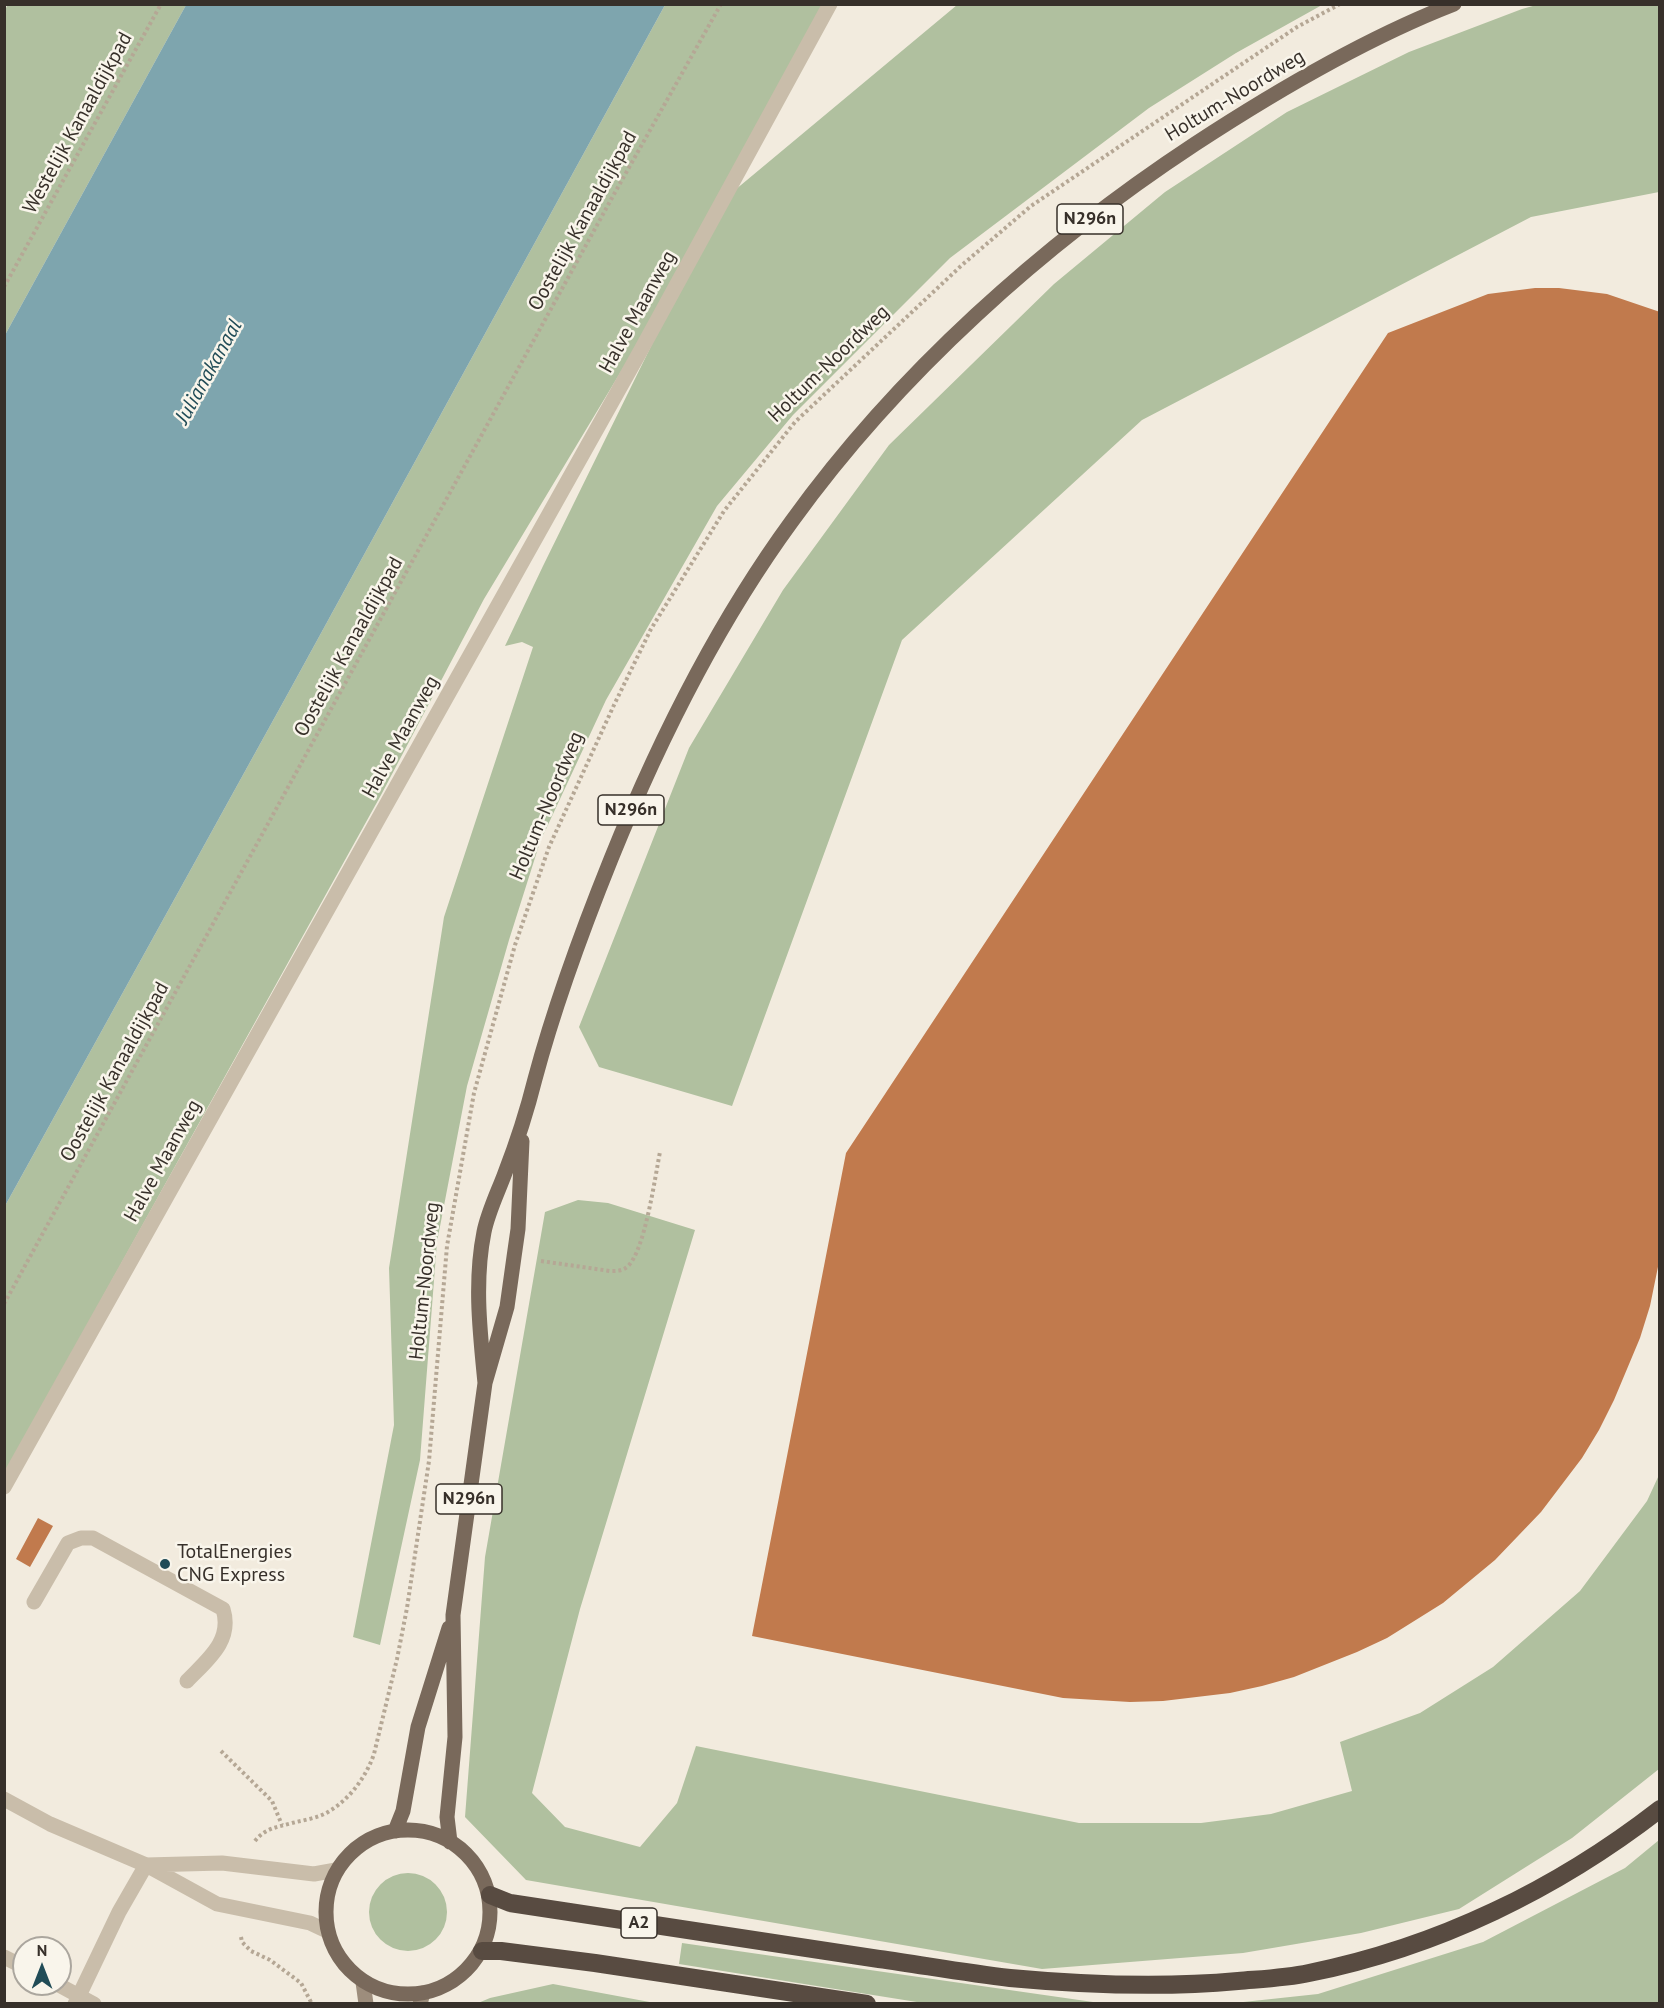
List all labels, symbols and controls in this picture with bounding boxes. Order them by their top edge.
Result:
street label: Westelijk Kanaaldijkpad [18,28,138,218]
street label: Holtum-Noordweg [1161,45,1309,147]
street label: Oostelijk Kanaaldijkpad [524,127,642,315]
road number: N296n [1057,204,1123,234]
street label: Halve Maanweg [595,247,681,377]
street label: Holtum-Noordweg [764,300,894,428]
water label: Julianakanaal [170,315,248,429]
street label: Oostelijk Kanaaldijkpad [290,553,408,741]
street label: Halve Maanweg [358,672,444,802]
street label: Holtum-Noordweg [505,728,589,884]
road number: N296n [598,795,664,825]
street label: Oostelijk Kanaaldijkpad [56,978,174,1166]
street label: Halve Maanweg [120,1096,206,1226]
street label: Holtum-Noordweg [405,1201,445,1361]
road number: N296n [436,1484,502,1514]
place label: TotalEnergies CNG Express [177,1540,292,1587]
marker: TotalEnergies CNG Express [158,1557,172,1571]
road number: A2 [621,1908,657,1938]
north arrow [12,1936,72,1996]
text: N [37,1940,47,1960]

